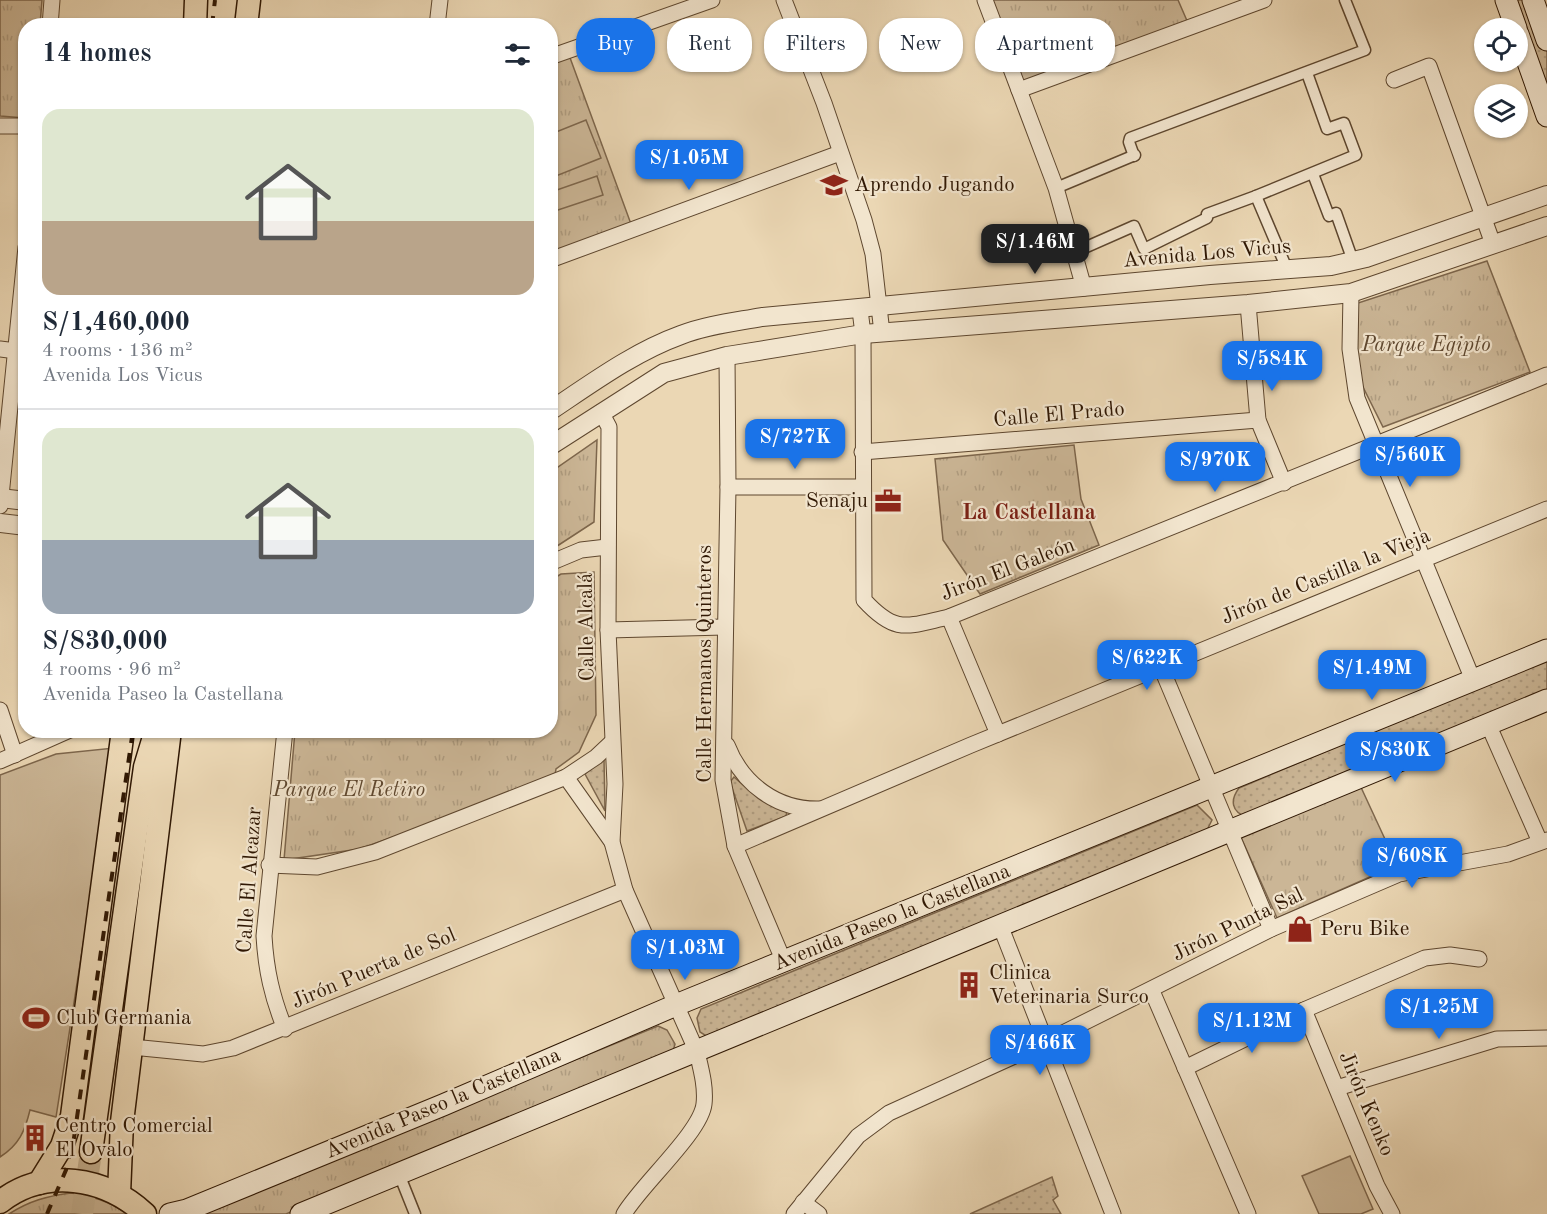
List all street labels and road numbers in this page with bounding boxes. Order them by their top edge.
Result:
street label: Avenida Los Vicus [1122,236,1292,272]
street label: Calle El Prado [992,399,1126,431]
street label: Jirón de Castilla la Vieja [1218,525,1434,629]
street label: Jirón El Galeón [938,535,1078,605]
street label: Calle Hermanos Quinteros [695,545,716,783]
street label: Calle Alcalá [576,573,598,681]
street label: Calle El Alcazar [234,806,266,954]
street label: Avenida Paseo la Castellana [771,861,1013,975]
street label: Jirón Punta Sal [1169,884,1307,966]
street label: Jirón Puerta de Sol [289,925,460,1013]
street label: Avenida Paseo la Castellana [322,1045,564,1163]
street label: Jirón Kenko [1335,1049,1397,1159]

